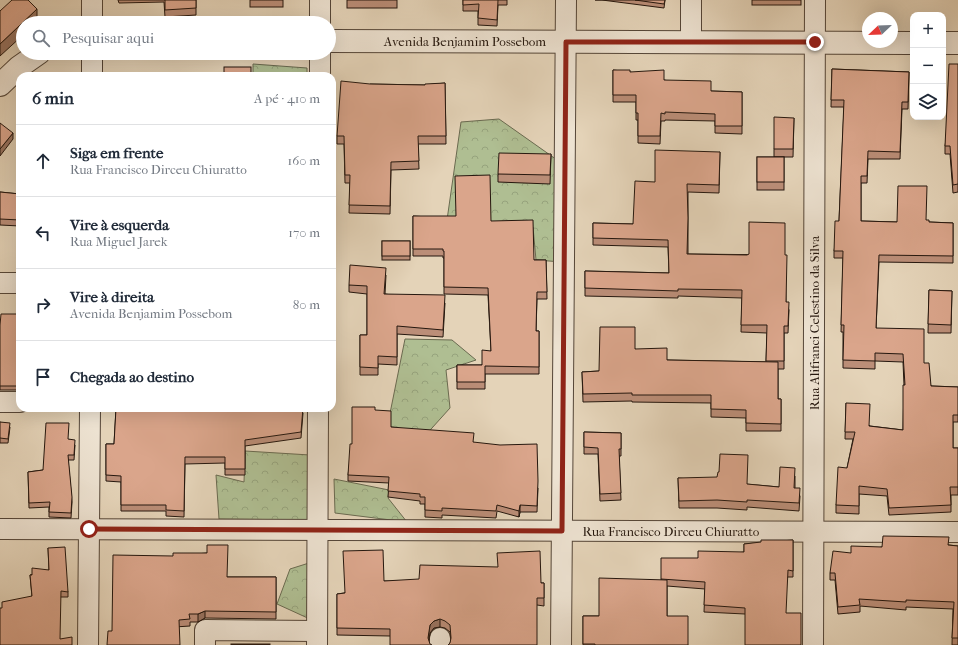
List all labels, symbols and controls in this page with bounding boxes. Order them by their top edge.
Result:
north arrow [862,12,898,48]
map controls [910,12,946,120]
button: + [910,12,946,48]
search box [16,16,336,60]
icon: search [30,27,52,49]
text: Pesquisar aqui [62,29,154,47]
route end [806,33,824,51]
street label: Avenida Benjamim Possebom [383,34,546,49]
button: − [910,48,946,84]
button: layers [910,84,946,120]
text: 6 min [32,88,74,108]
text: A pé · 410 m [254,91,320,106]
text: Siga em frente [70,144,163,162]
icon: ahead [32,150,54,172]
text: 160 m [288,153,320,168]
text: Rua Francisco Dirceu Chiuratto [70,162,247,177]
text: Vire à esquerda [70,216,169,234]
icon: left [32,222,54,244]
text: 170 m [288,225,320,240]
text: Rua Miguel Jarek [70,234,167,249]
street label: Rua Alifranci Celestino da Silva [807,235,822,410]
text: Vire à direita [70,288,154,306]
icon: right [32,294,54,316]
text: 80 m [293,297,320,312]
text: Avenida Benjamim Possebom [70,306,232,321]
icon: arrive [32,366,54,388]
text: Chegada ao destino [70,368,194,386]
route start [80,520,98,538]
street label: Rua Francisco Dirceu Chiuratto [583,524,760,539]

